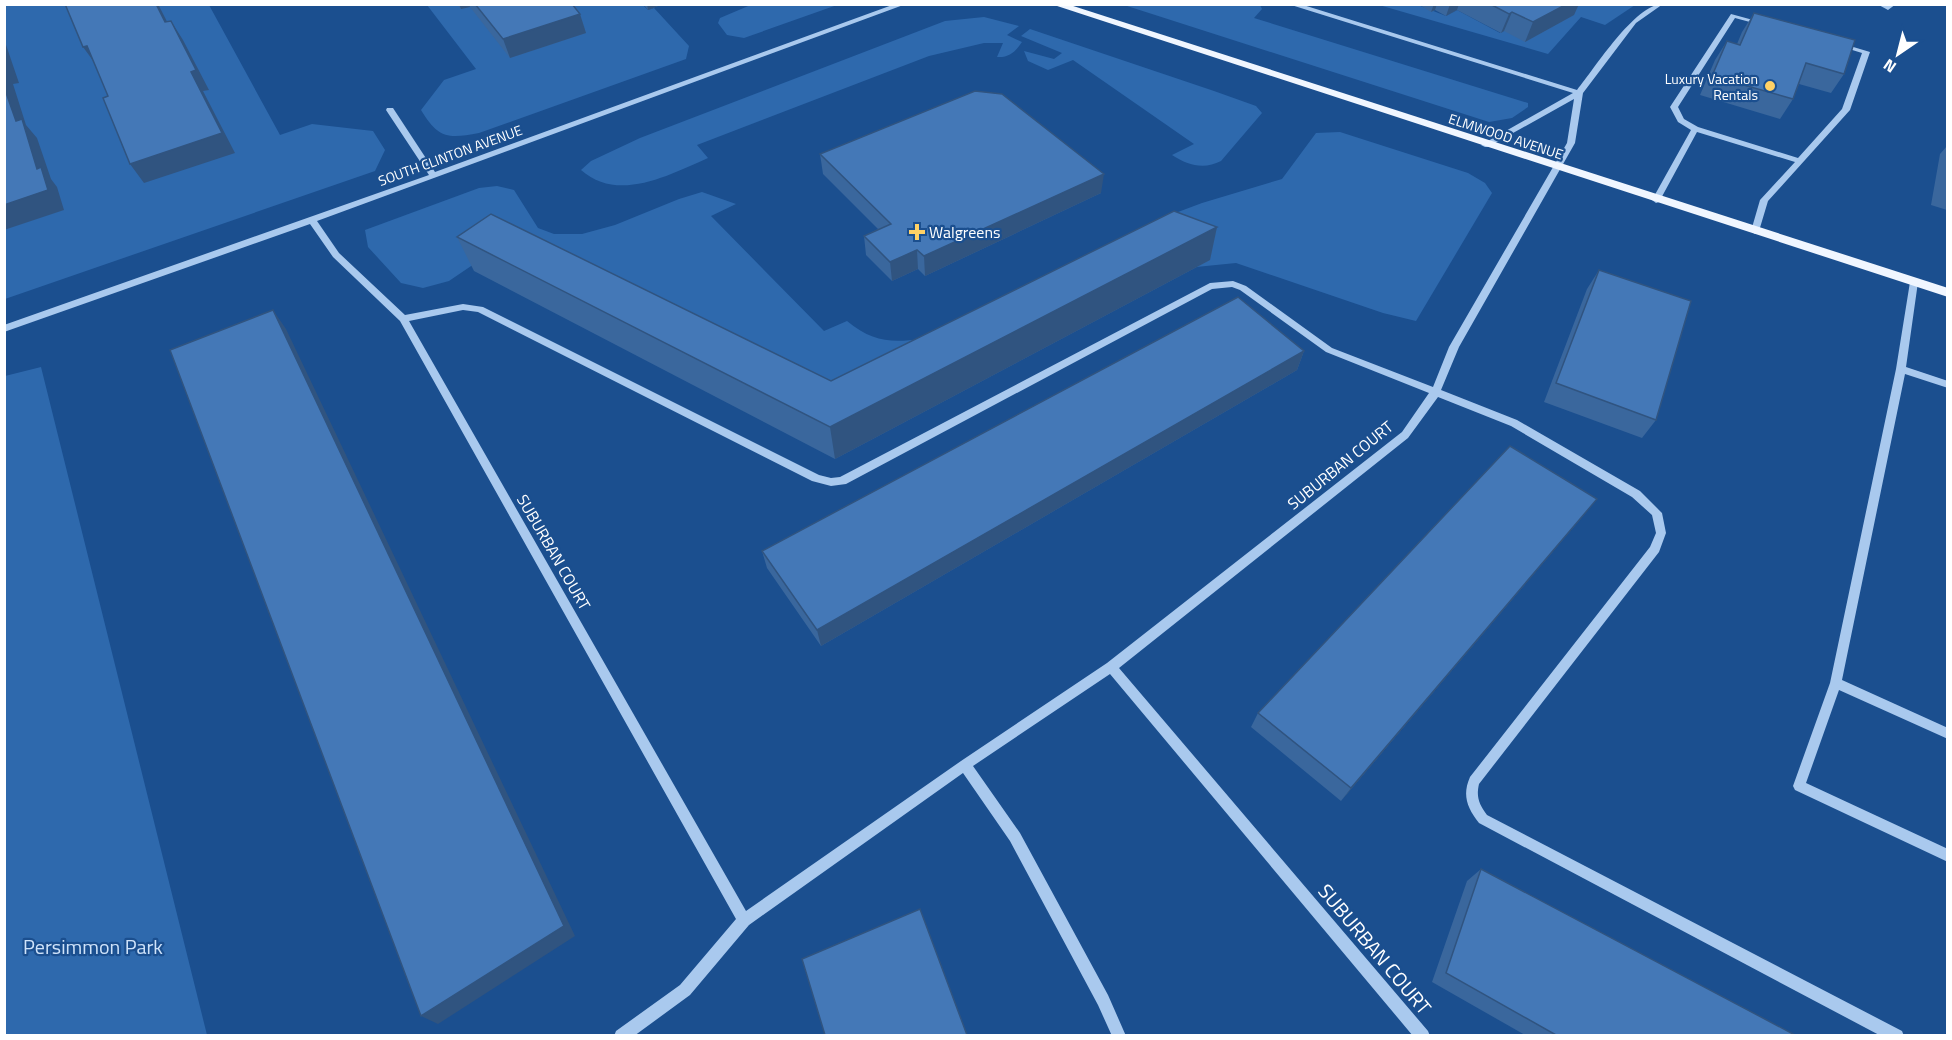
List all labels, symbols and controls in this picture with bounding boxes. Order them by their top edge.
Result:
north arrow [1868,24,1928,84]
text: N [1878,53,1901,79]
place label: Luxury Vacation Rentals [1665,68,1758,105]
marker: Luxury Vacation Rentals [1763,79,1777,93]
street label: ELMWOOD AVENUE [1446,108,1566,164]
street label: SOUTH CLINTON AVENUE [375,119,525,191]
place label: Walgreens [929,220,1000,244]
marker: Walgreens [910,225,924,239]
street label: SUBURBAN COURT [1282,414,1399,515]
street label: SUBURBAN COURT [511,490,597,615]
street label: SUBURBAN COURT [1311,877,1439,1022]
park label: Persimmon Park [23,931,163,962]

